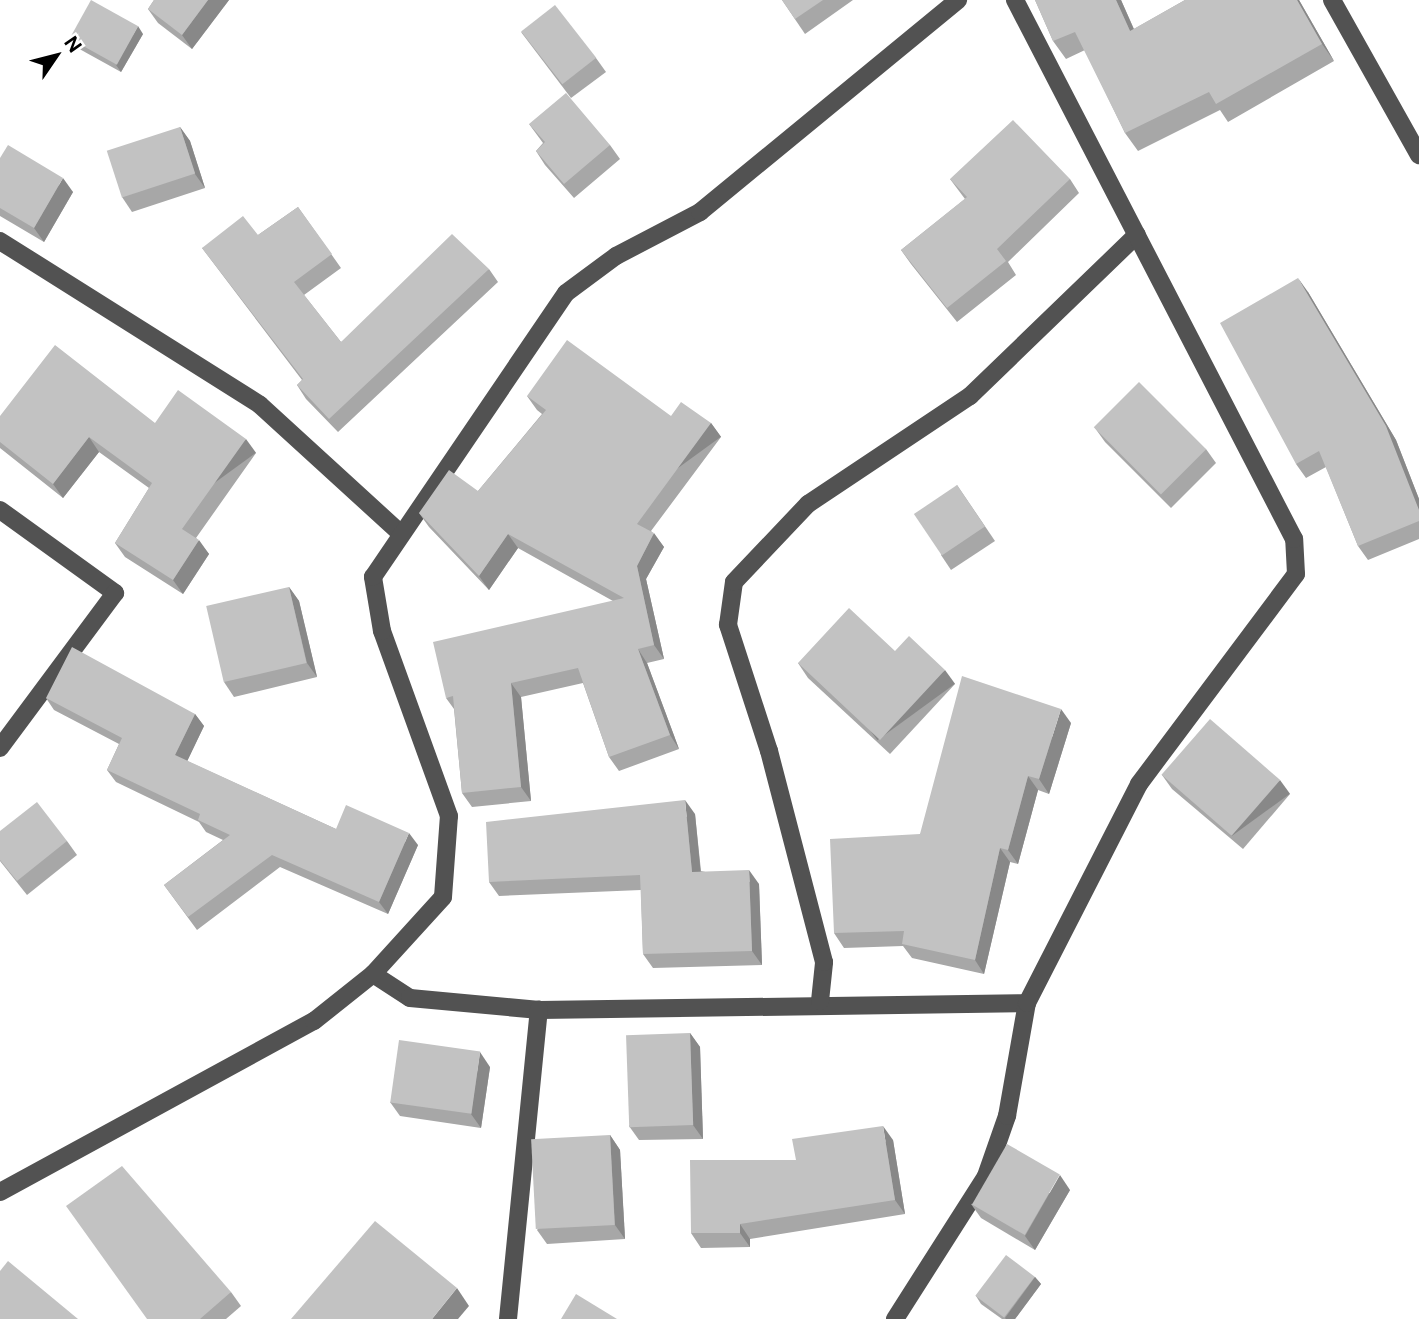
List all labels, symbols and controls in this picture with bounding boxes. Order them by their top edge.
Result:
north arrow [21,21,91,91]
text: N [60,32,86,56]

